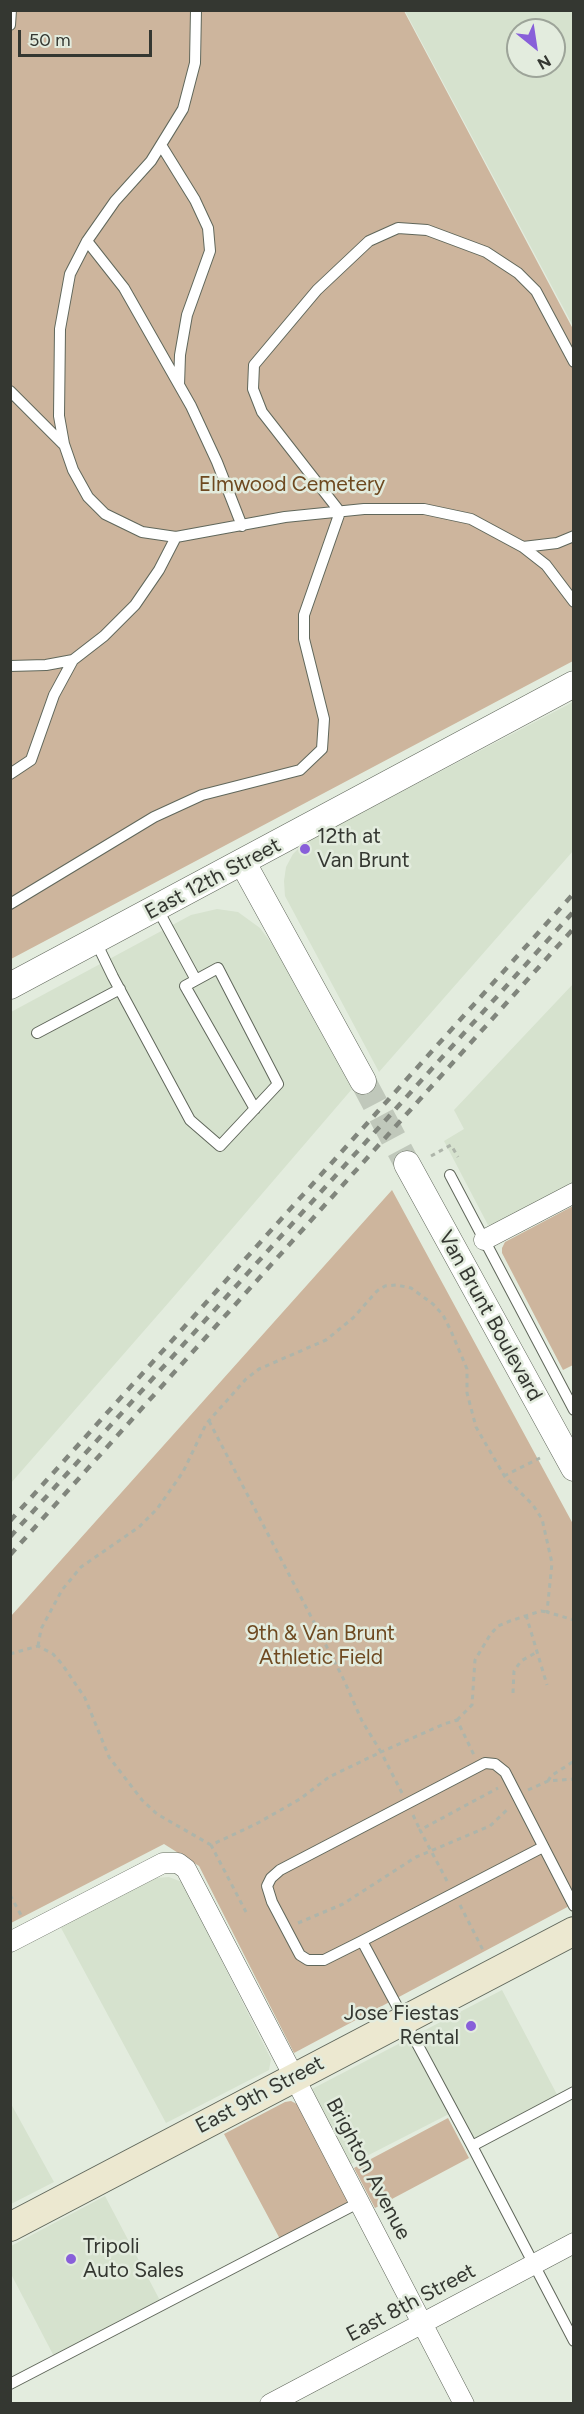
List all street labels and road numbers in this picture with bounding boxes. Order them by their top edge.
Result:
street label: East 12th Street [141,833,285,925]
street label: Van Brunt Boulevard [433,1226,547,1406]
street label: East 9th Street [192,2051,328,2139]
street label: Brighton Avenue [320,2094,416,2244]
street label: East 8th Street [342,2258,480,2348]

